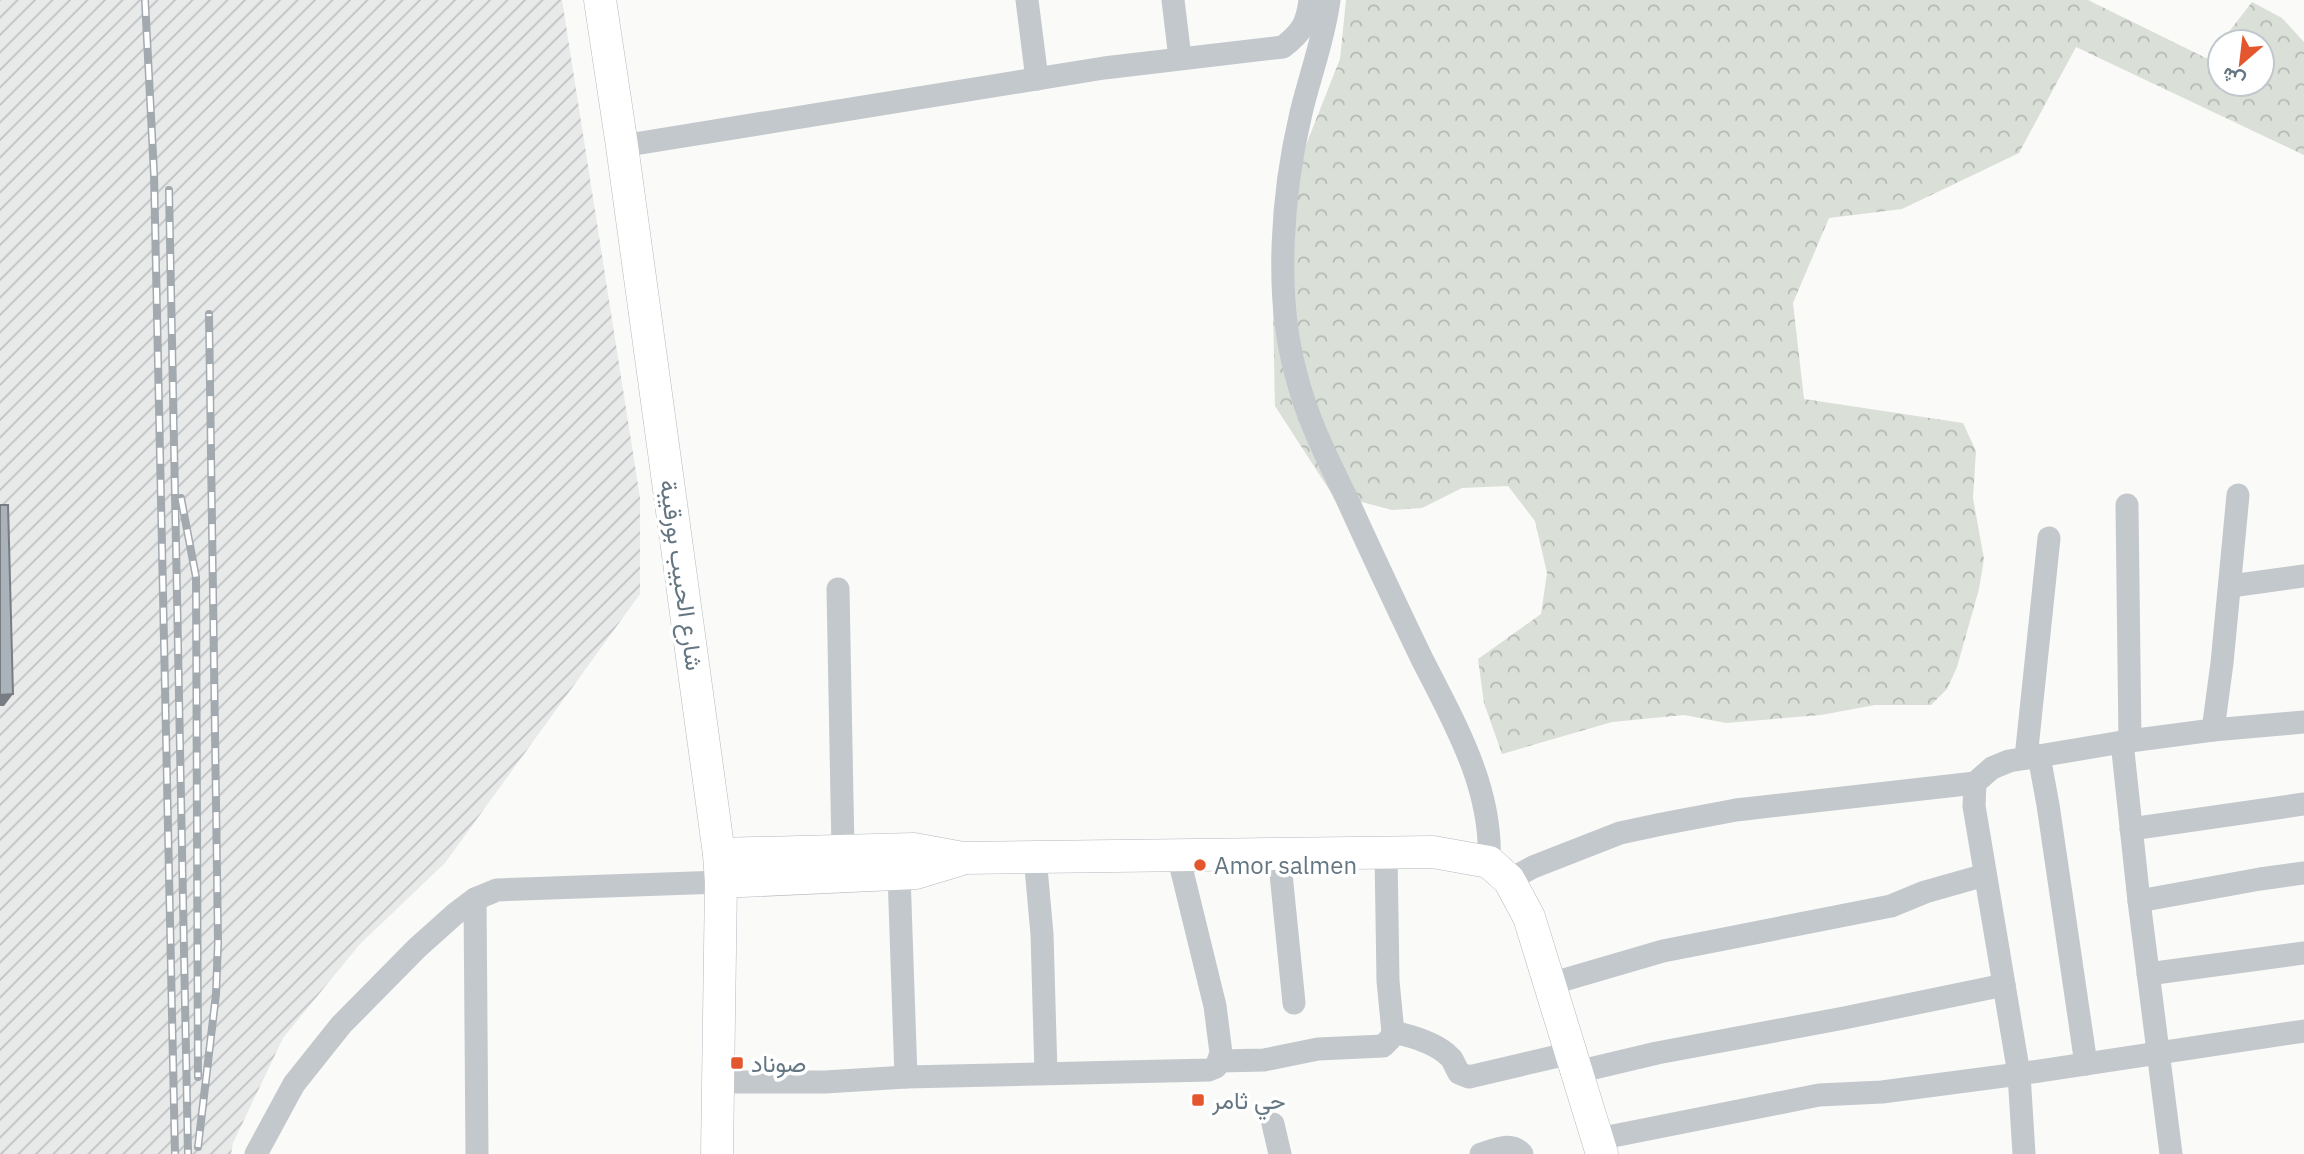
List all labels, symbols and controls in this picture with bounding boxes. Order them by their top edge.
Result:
north arrow [2206,28,2276,98]
text: ش [2217,62,2249,94]
street label: شارع الحبيب بورقيبة [652,477,711,673]
place label: Amor salmen [1214,849,1357,881]
marker: Amor salmen [1192,857,1208,873]
place label: صوناد [751,1047,806,1079]
marker: صوناد [729,1055,745,1071]
place label: حي ثامر [1211,1084,1286,1120]
marker: حي ثامر [1190,1092,1206,1108]

